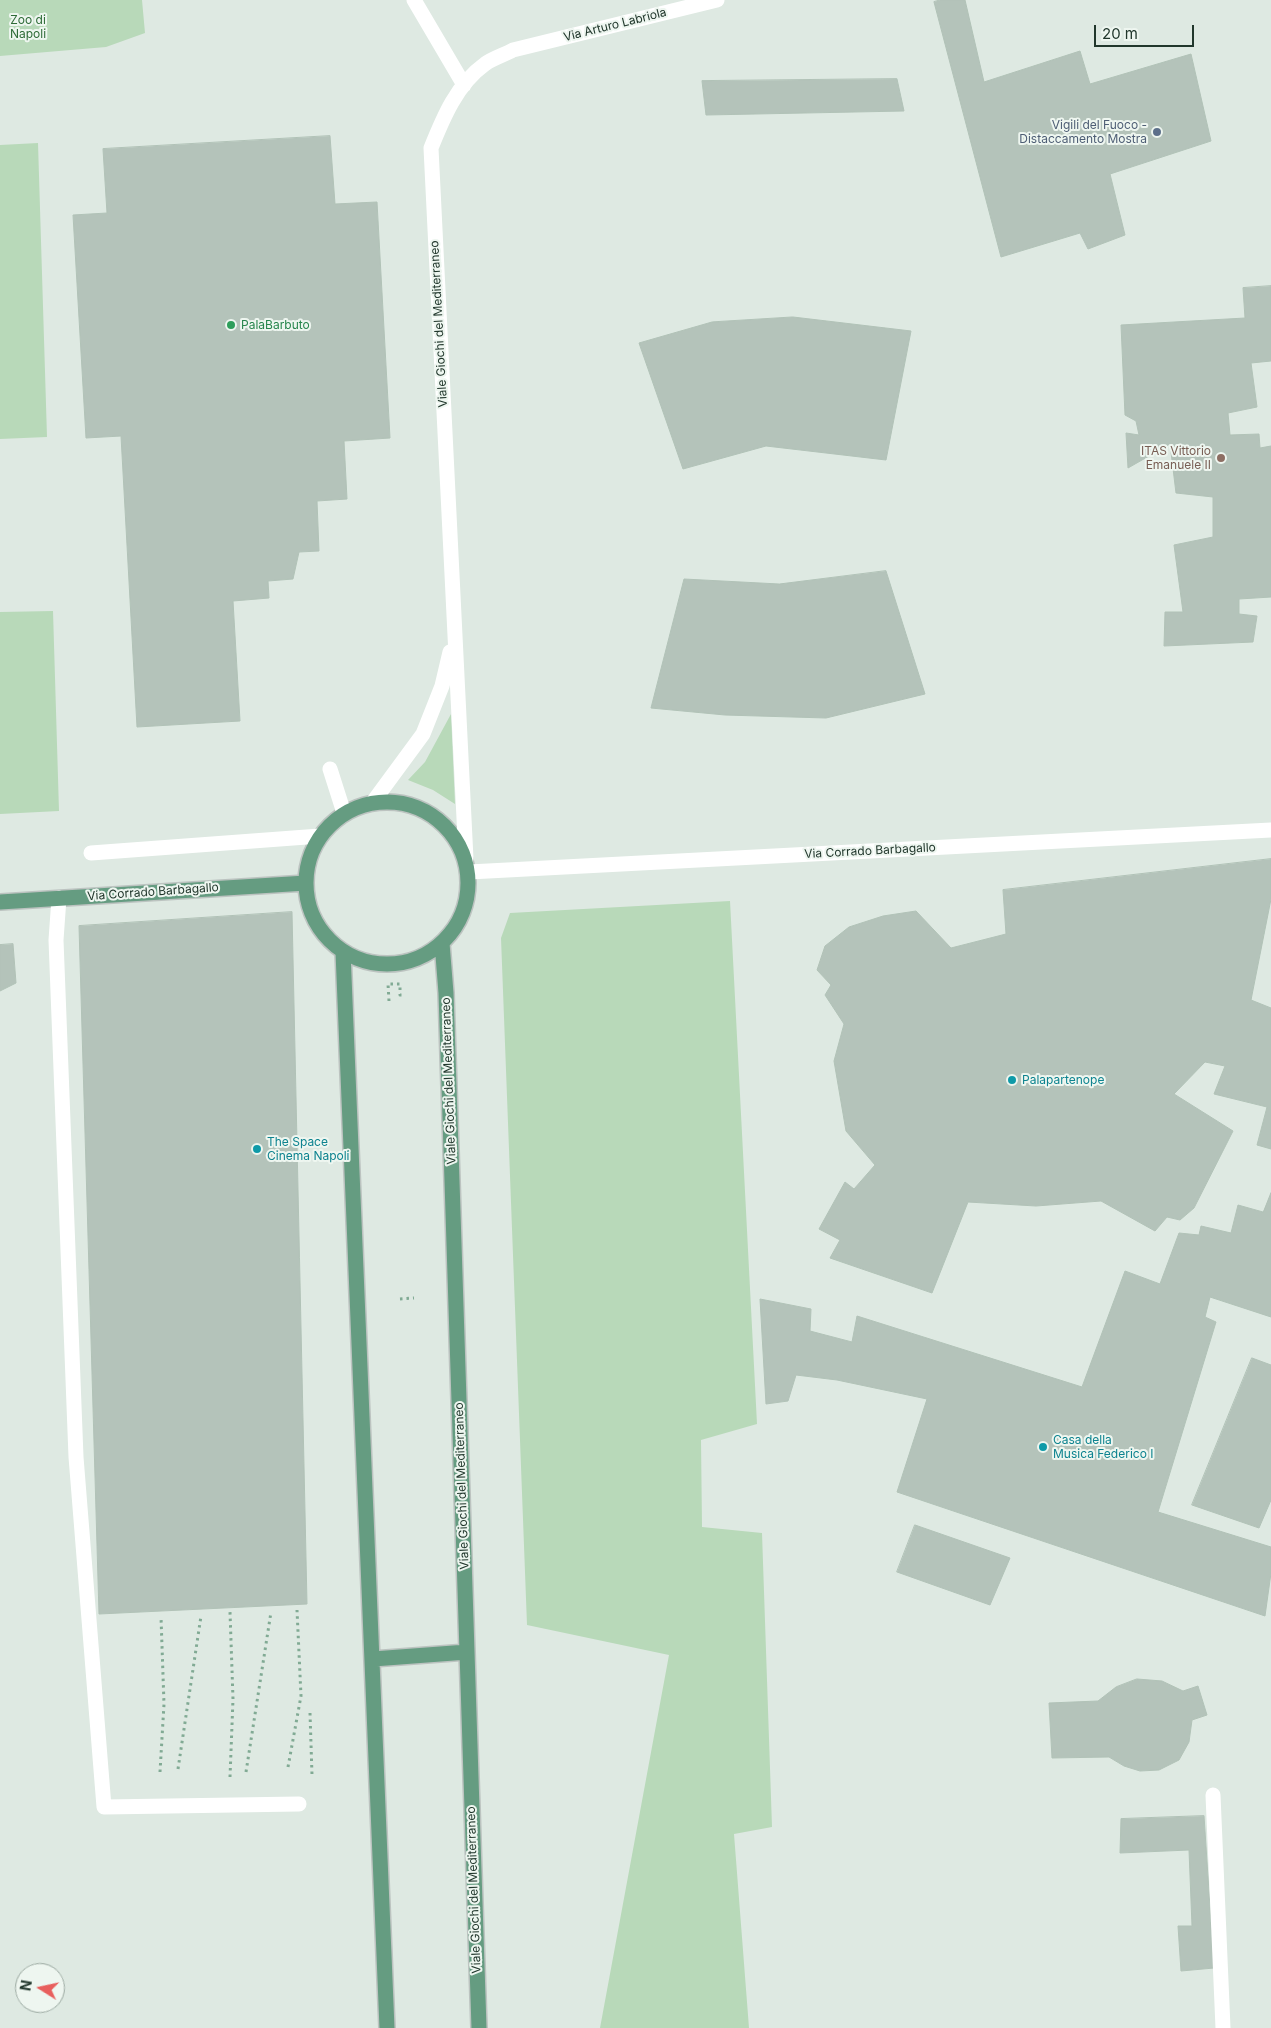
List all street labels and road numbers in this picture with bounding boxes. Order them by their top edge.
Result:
street label: Via Arturo Labriola [562,5,668,45]
street label: Viale Giochi del Mediterraneo [427,240,451,408]
street label: Via Corrado Barbagallo [804,840,936,862]
street label: Via Corrado Barbagallo [87,880,219,904]
street label: Viale Giochi del Mediterraneo [439,997,459,1165]
street label: Viale Giochi del Mediterraneo [452,1402,472,1570]
street label: Viale Giochi del Mediterraneo [464,1806,484,1974]

